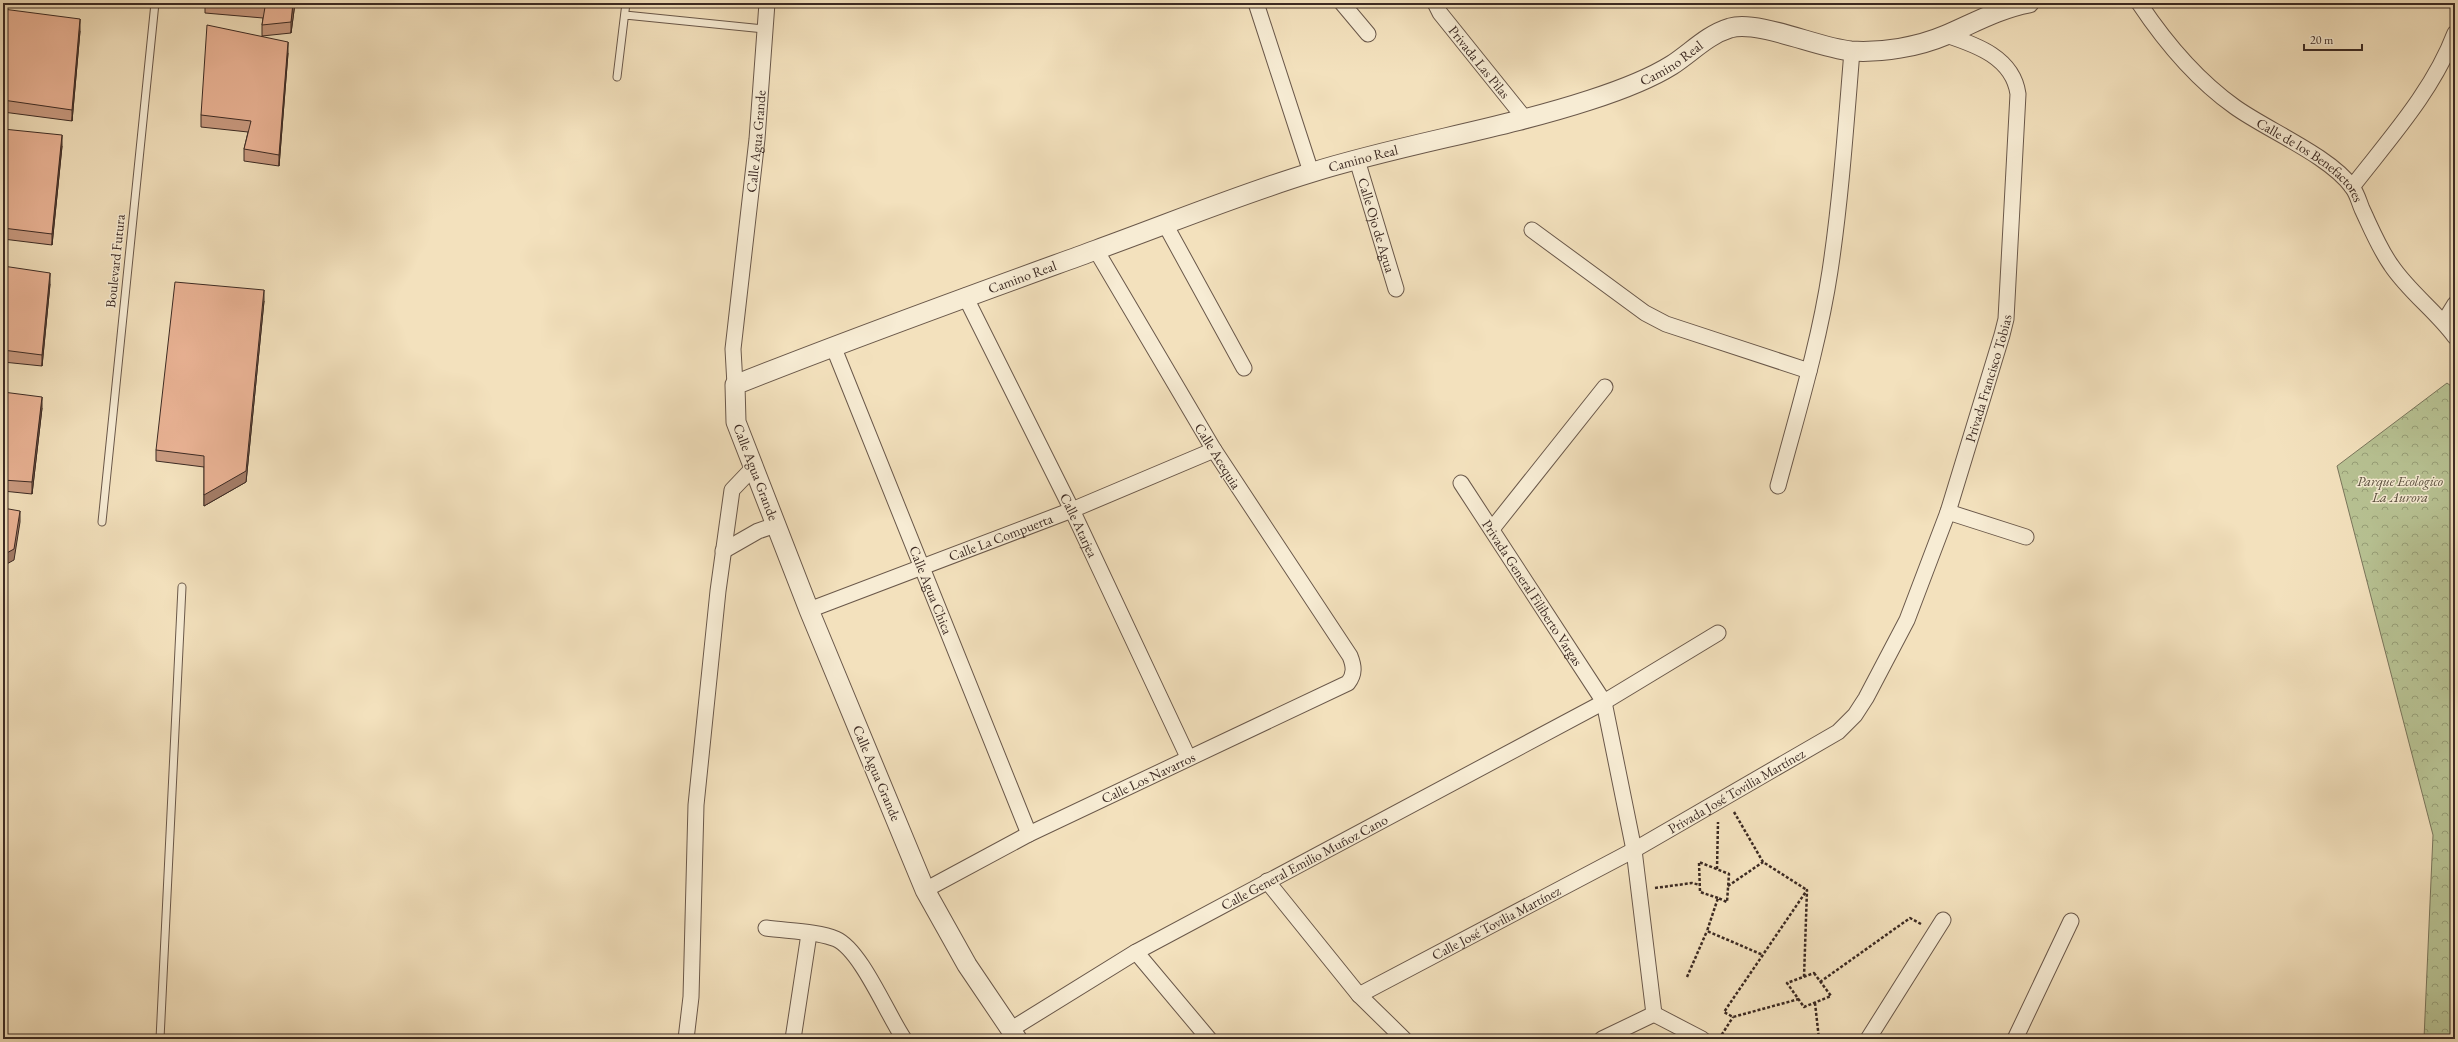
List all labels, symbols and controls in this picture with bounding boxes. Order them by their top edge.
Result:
street label: Privada Las Pilas [1445,22,1514,103]
scale bar [2304,26,2362,52]
text: 20 m [2310,32,2334,48]
street label: Camino Real [1637,36,1707,90]
street label: Calle Agua Grande [742,89,770,193]
street label: Calle de los Benefactores [2253,114,2368,205]
street label: Camino Real [1326,140,1400,176]
street label: Calle Ojo de Agua [1354,175,1400,275]
street label: Boulevard Futura [101,213,129,309]
street label: Camino Real [985,256,1059,297]
street label: Privada Francisco Tobias [1961,314,2015,444]
street label: Calle Acequia [1191,420,1246,493]
street label: Calle Agua Grande [729,421,783,524]
park label: Parque Ecologico La Aurora [2357,472,2444,506]
street label: Calle Atarjea [1056,490,1102,561]
street label: Calle La Compuerta [946,509,1056,565]
street label: Privada General Filiberto Vargas [1478,516,1587,670]
street label: Calle Agua Chica [905,543,957,637]
street label: Calle Agua Grande [849,722,906,824]
street label: Privada José Tovilia Martínez [1664,744,1809,838]
street label: Calle Los Navarros [1098,747,1198,807]
street label: Calle General Emilio Muñoz Cano [1218,810,1391,914]
street label: Calle José Tovilia Martínez [1429,881,1564,964]

